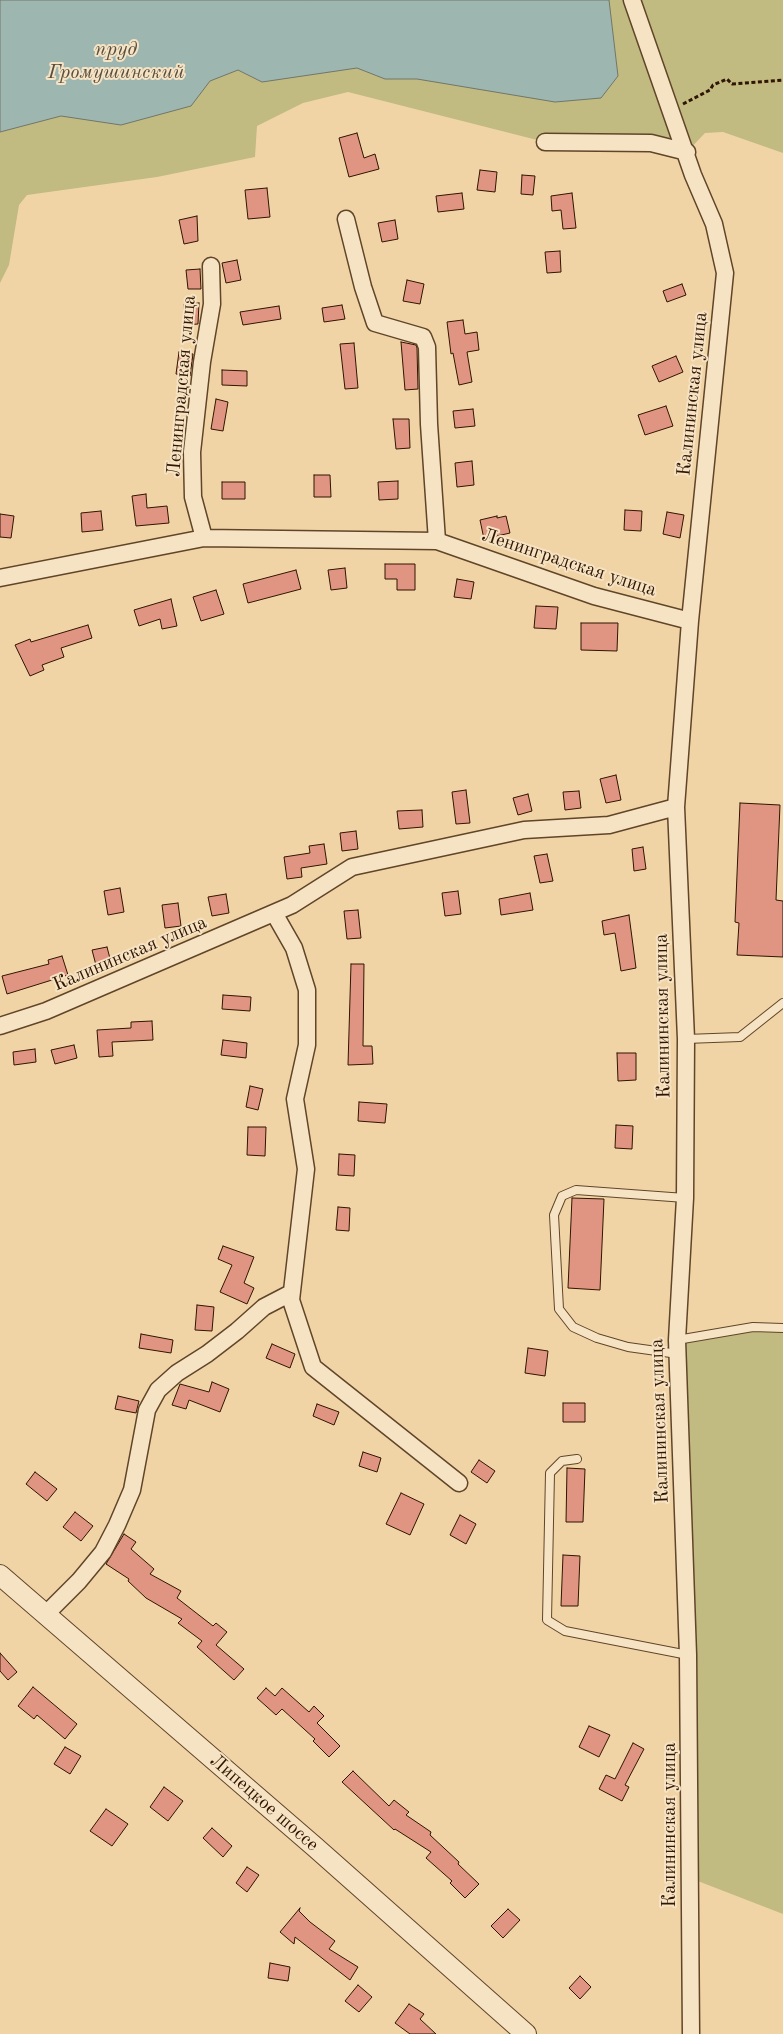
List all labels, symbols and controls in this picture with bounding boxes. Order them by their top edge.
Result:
water label: пруд Громушинский [48,38,184,85]
street label: Ленинградская улица [163,294,201,478]
street label: Калининская улица [673,311,713,477]
street label: Ленинградская улица [479,524,659,602]
street label: Калининская улица [50,911,210,997]
street label: Калининская улица [650,933,676,1099]
street label: Калининская улица [646,1338,674,1504]
street label: Калининская улица [659,1742,681,1908]
street label: Липецкое шоссе [205,1750,323,1856]

